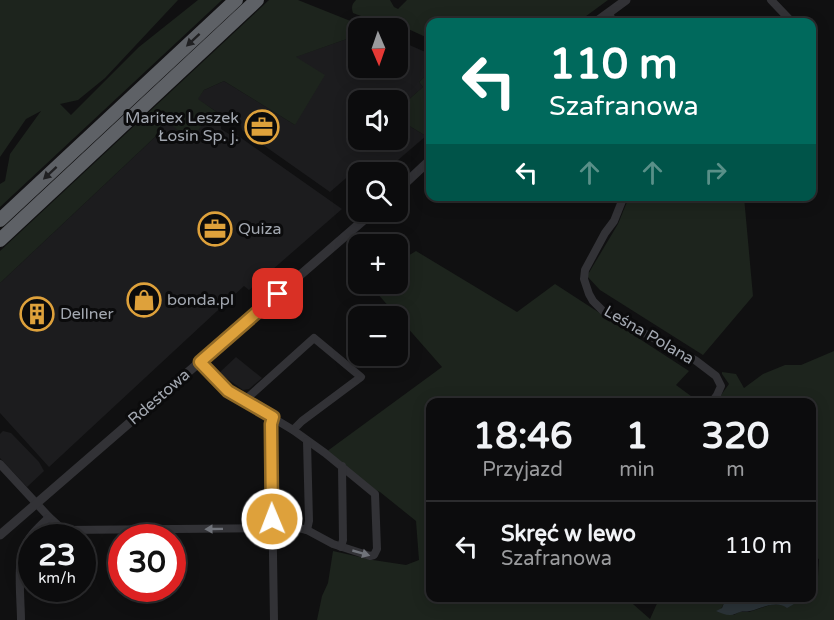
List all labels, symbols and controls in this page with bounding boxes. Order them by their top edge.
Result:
north arrow [348,18,408,78]
map controls [348,18,408,366]
one-way arrow [185,33,200,47]
text: 110 m [549,39,678,90]
icon: left [450,42,528,120]
button: sound [348,90,408,150]
text: Szafranowa [549,90,699,123]
place label: Maritex Leszek Łosin Sp. j. [125,108,239,146]
office icon: Maritex Leszek Łosin Sp. j. [244,109,280,145]
icon: left [510,156,543,189]
icon: ahead [573,156,606,189]
icon: ahead [636,156,669,189]
icon: right [699,156,732,189]
button: search [348,162,408,222]
one-way arrow [43,166,58,180]
office icon: Quiza [197,211,233,247]
place label: Quiza [238,219,282,239]
button: + [348,234,408,294]
pin [252,268,303,319]
icon: arrive [261,277,294,310]
shop icon: bonda.pl [126,282,162,318]
place label: bonda.pl [167,290,234,310]
building icon: Dellner [19,296,55,332]
street label: Leśna Polana [600,301,698,369]
place label: Dellner [60,304,115,324]
button: − [348,306,408,366]
street label: Rdestowa [124,365,194,429]
text: 18:46 [473,415,573,458]
text: 1 [626,415,648,458]
text: 320 [701,415,769,458]
text: Przyjazd [482,458,563,482]
text: min [619,458,655,482]
text: m [726,458,745,482]
position arrow [240,487,304,551]
text: Skręć w lewo [501,521,636,547]
speed limit sign: 30 [108,524,186,602]
one-way arrow [204,524,223,534]
icon: left [450,530,483,563]
text: 110 m [725,533,792,559]
text: 23 [38,537,76,574]
text: Szafranowa [501,547,612,571]
one-way arrow [352,548,370,558]
text: km/h [38,569,76,587]

